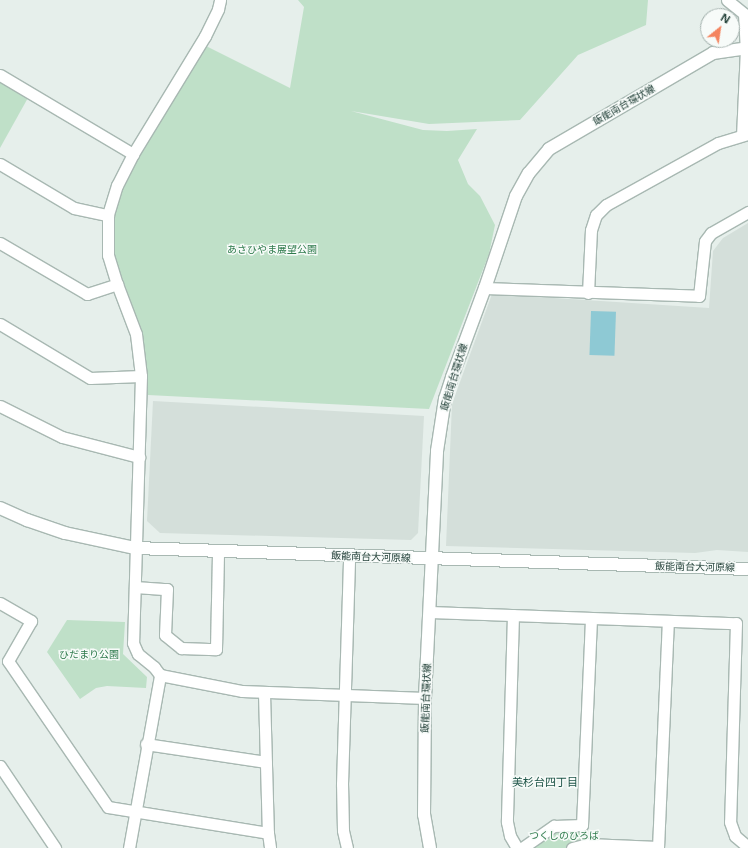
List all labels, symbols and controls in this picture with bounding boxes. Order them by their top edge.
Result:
north arrow [700,8,740,48]
text: N [718,9,733,27]
street label: 飯能南台環状線 [591,82,657,128]
park label: あさひやま展望公園 [227,244,317,256]
street label: 飯能南台環状線 [438,342,470,412]
street label: 飯能南台大河原線 [331,550,411,564]
street label: 飯能南台大河原線 [655,560,735,574]
park label: ひだまり公園 [59,649,119,661]
street label: 飯能南台環状線 [419,663,433,733]
district label: 美杉台四丁目 [512,775,578,789]
park label: つくしのひろば [529,830,599,842]

